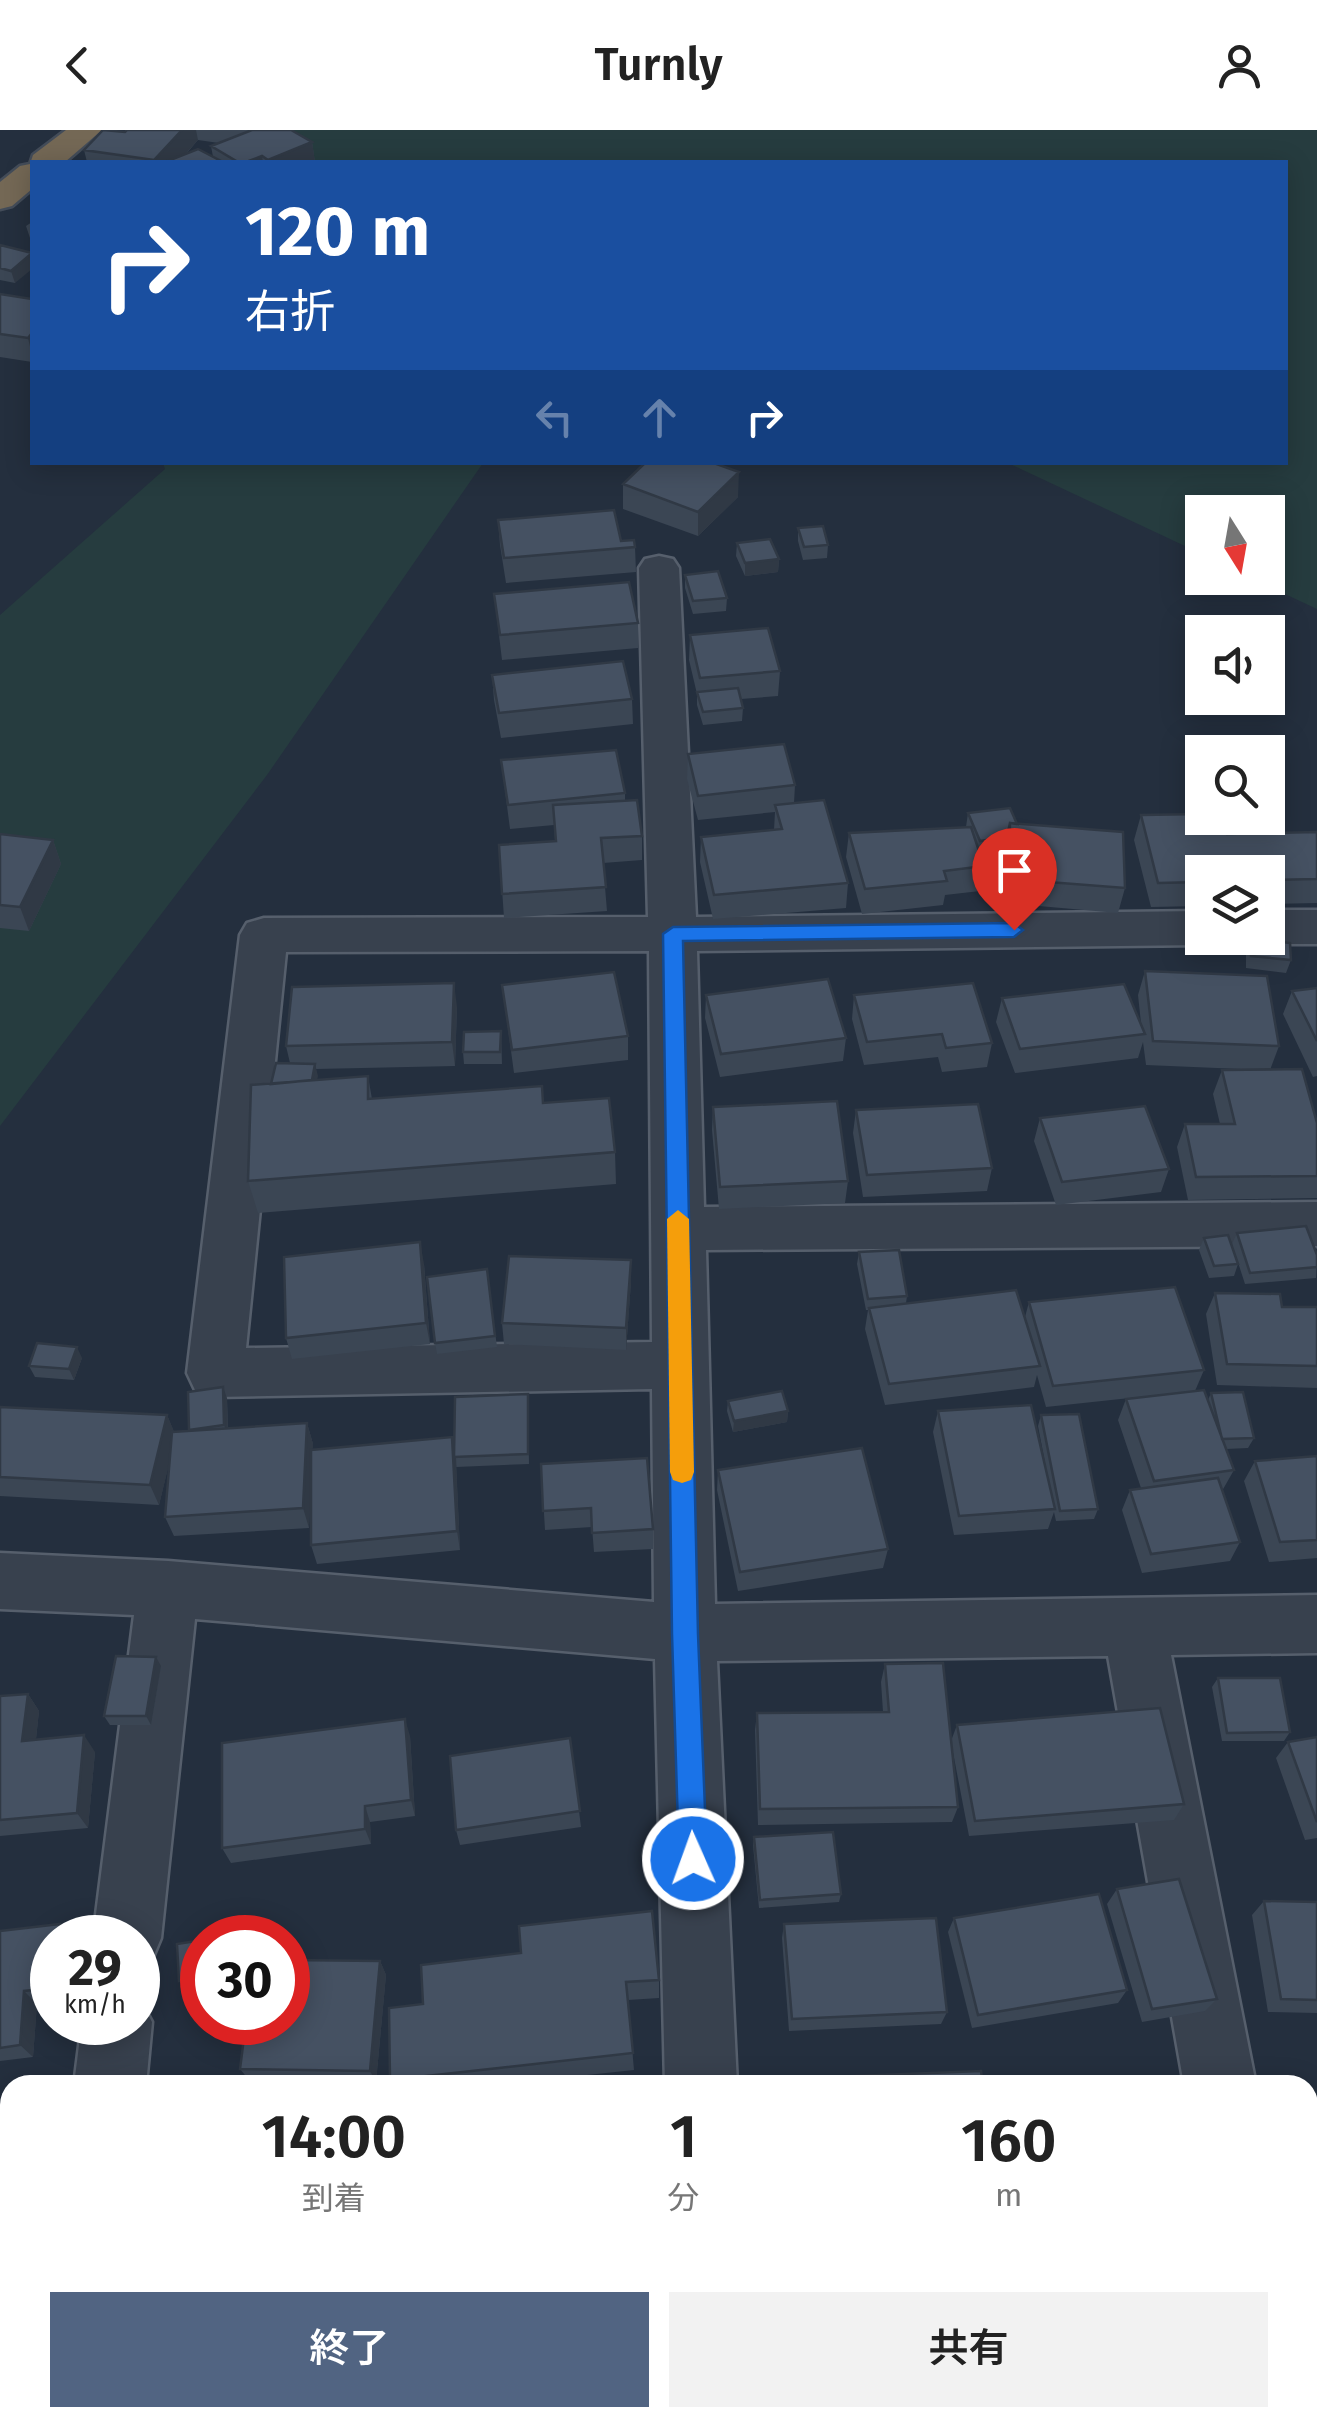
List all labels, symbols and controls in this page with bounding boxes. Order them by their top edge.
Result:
icon: back [50,38,105,93]
text: Turnly [595,38,722,92]
icon: person [1212,38,1267,93]
text: 120 m [245,190,430,274]
icon: right [80,200,210,330]
text: 右折 [245,285,335,339]
icon: left [527,390,582,445]
icon: ahead [632,390,687,445]
icon: right [737,390,792,445]
north arrow [1185,495,1285,595]
map controls [1185,495,1285,955]
button: sound [1185,615,1285,715]
button: search [1185,735,1285,835]
pin [972,828,1057,931]
icon: arrive [987,843,1042,898]
button: layers [1185,855,1285,955]
position arrow [641,1807,745,1911]
speed limit sign: 30 [180,1915,310,2045]
text: 29 [68,1938,122,1998]
text: km/h [64,1990,126,2020]
text: 14:00 [261,2101,406,2173]
text: 1 [670,2101,697,2173]
text: 160 [961,2105,1057,2177]
text: m [995,2176,1023,2214]
text: 到着 [302,2179,366,2217]
text: 分 [668,2179,700,2217]
button: 終了 [50,2292,649,2407]
button: 共有 [669,2292,1268,2407]

